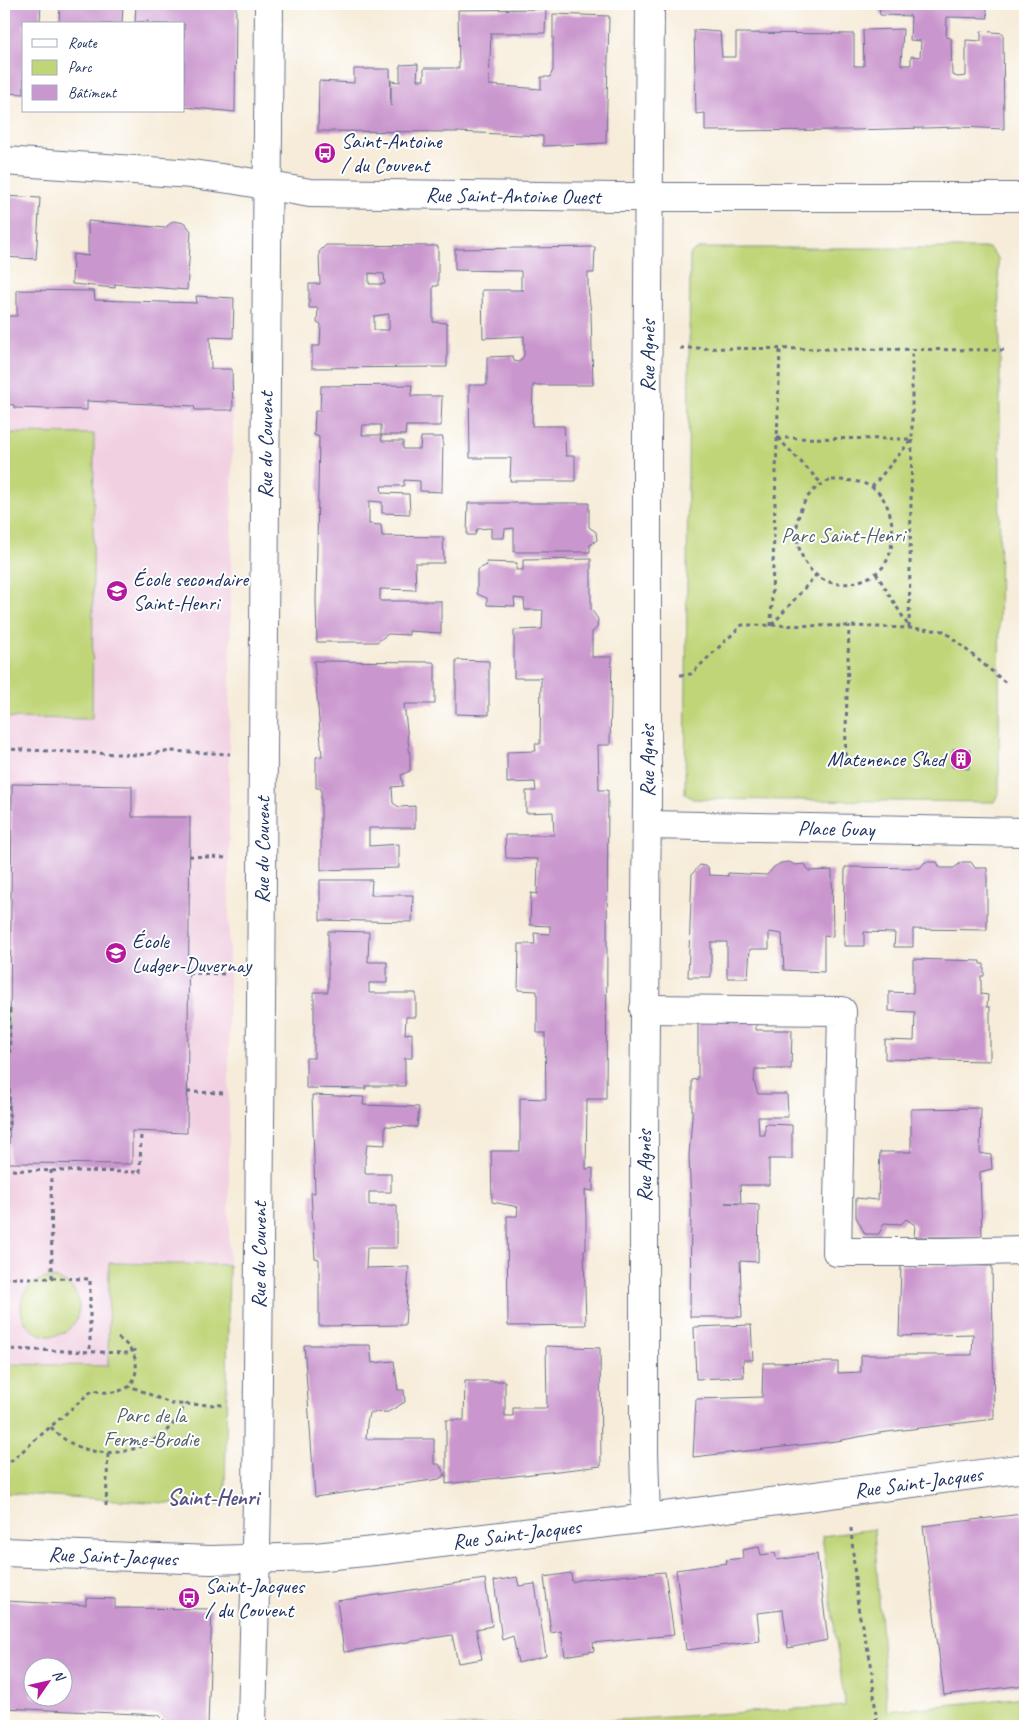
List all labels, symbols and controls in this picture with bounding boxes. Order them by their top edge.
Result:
legend [22,22,185,112]
text: Route [68,34,98,53]
text: Parc [68,58,92,77]
text: Bâtiment [68,84,118,103]
place label: Saint-Antoine / du Couvent [341,128,443,178]
bus stop icon: Saint-Antoine / du Couvent [313,141,337,165]
street label: Rue Saint-Antoine Ouest [425,182,603,210]
street label: Rue Agnès [634,318,661,392]
street label: Rue du Couvent [252,390,279,499]
park label: Parc Saint-Henri [781,522,908,548]
place label: École secondaire Saint-Henri [133,566,250,616]
school or university icon: École secondaire Saint-Henri [105,579,129,603]
street label: Rue Agnès [634,723,660,797]
place label: Matenence Shed [827,746,948,772]
building icon: Matenence Shed [949,747,973,771]
street label: Rue du Couvent [249,795,276,904]
street label: Place Guay [797,815,876,842]
place label: École Ludger-Duvernay [132,928,253,978]
school or university icon: École Ludger-Duvernay [104,941,128,965]
street label: Rue Agnès [631,1128,657,1202]
street label: Rue du Couvent [246,1200,272,1309]
park label: Parc de la Ferme-Brodie [103,1402,200,1452]
street label: Rue Saint-Jacques [853,1461,986,1504]
district label: Saint-Henri [167,1484,262,1512]
street label: Rue Saint-Jacques [451,1513,584,1555]
street label: Rue Saint-Jacques [48,1541,180,1572]
place label: Saint-Jacques / du Couvent [205,1573,306,1623]
bus stop icon: Saint-Jacques / du Couvent [177,1586,201,1610]
north arrow [22,1658,72,1708]
text: N [49,1667,69,1685]

